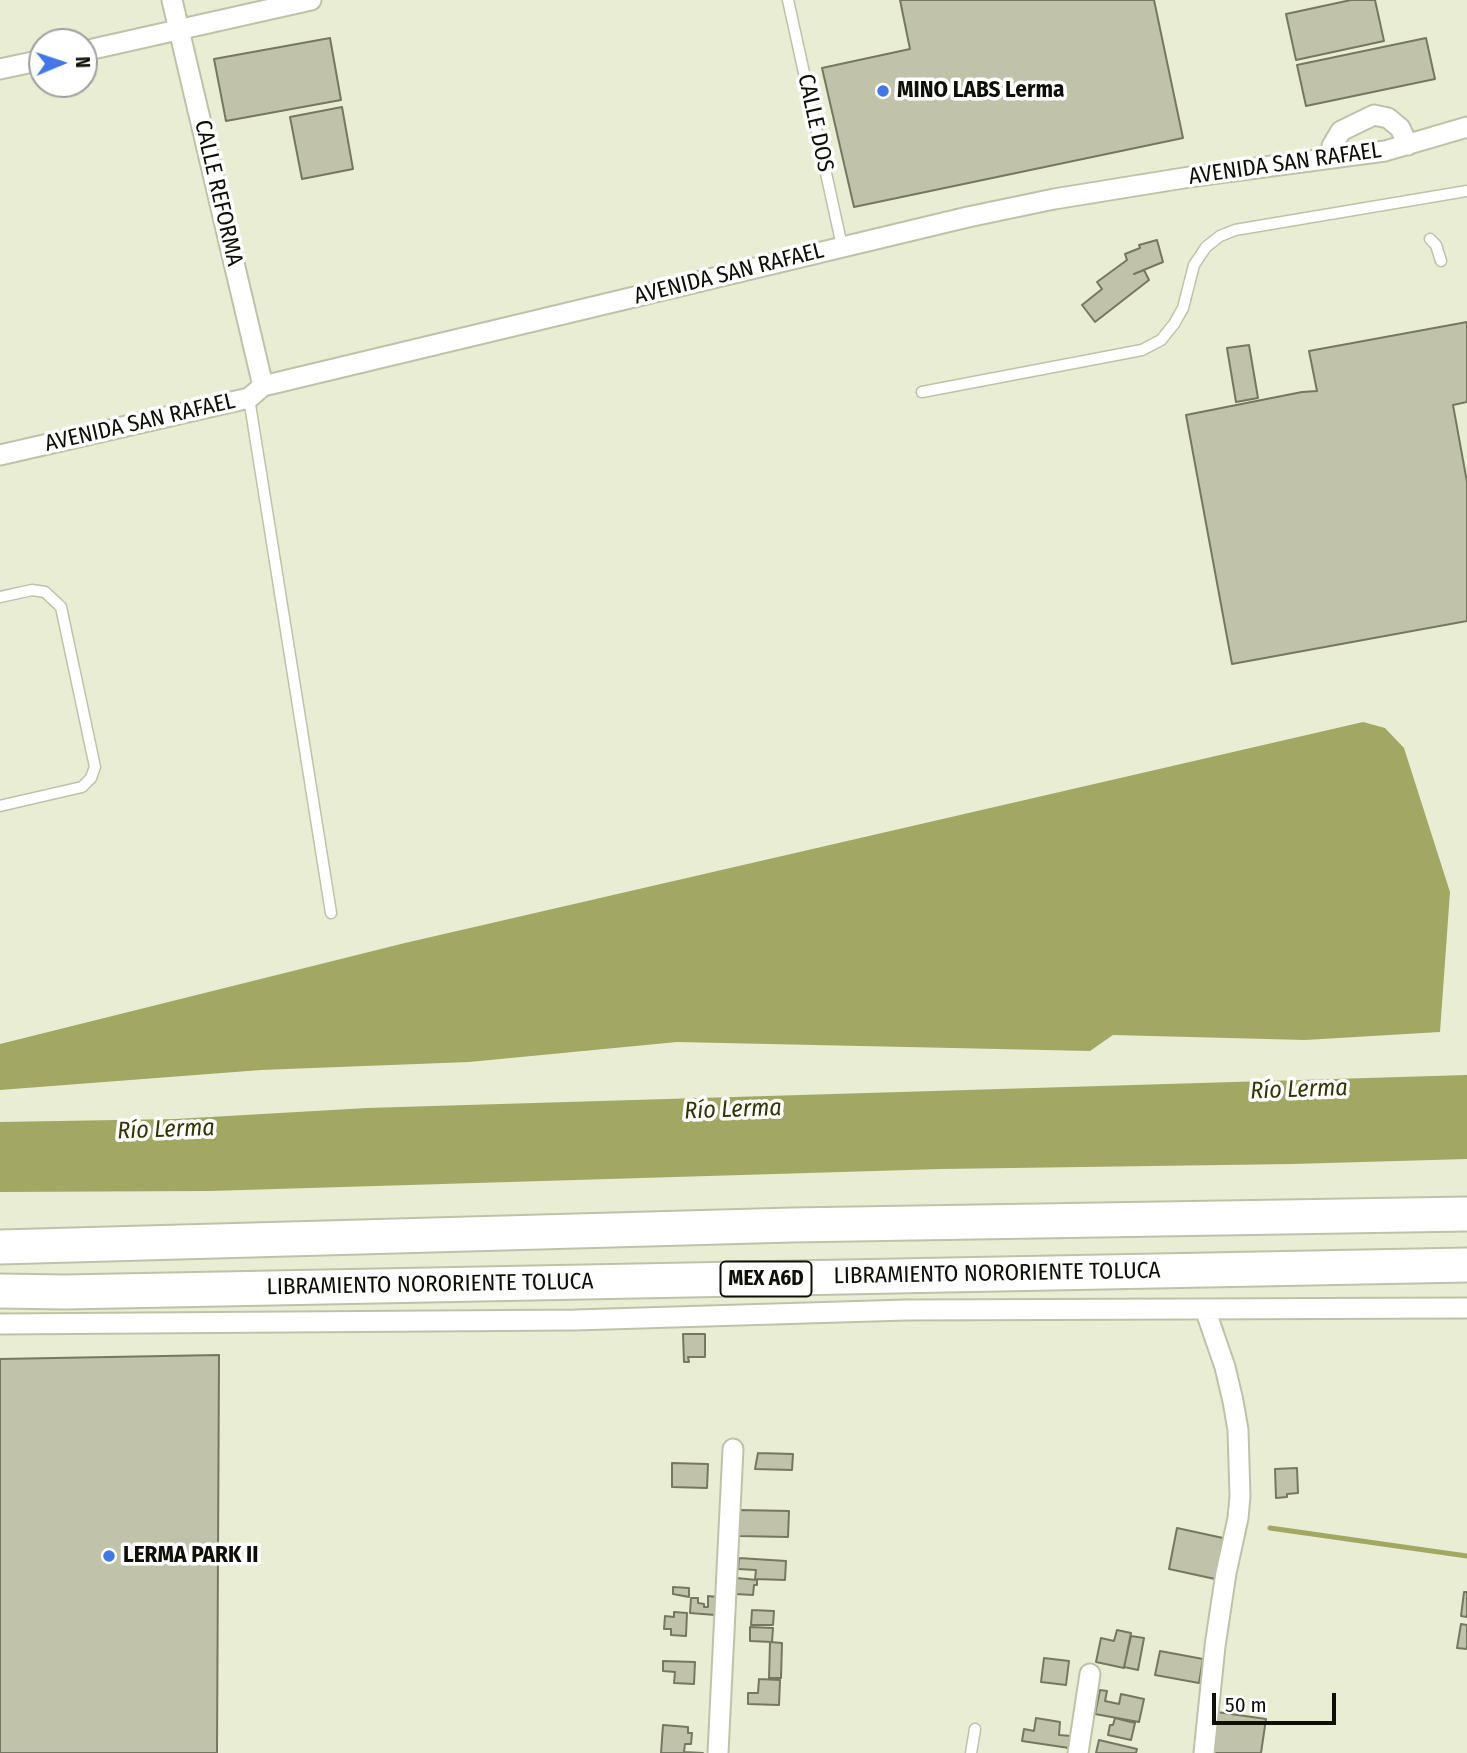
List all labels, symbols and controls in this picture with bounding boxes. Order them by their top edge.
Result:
north arrow [28,28,98,98]
text: N [71,56,94,68]
street label: CALLE DOS [791,71,839,175]
place label: MINO LABS Lerma [897,77,1064,105]
marker: MINO LABS Lerma [875,83,891,99]
street label: CALLE REFORMA [188,117,248,269]
street label: AVENIDA SAN RAFAEL [1187,137,1383,191]
street label: AVENIDA SAN RAFAEL [631,237,827,311]
street label: AVENIDA SAN RAFAEL [42,388,238,458]
water label: Río Lerma [1250,1074,1348,1106]
water label: Río Lerma [684,1094,782,1126]
water label: Río Lerma [117,1114,215,1146]
street label: LIBRAMIENTO NORORIENTE TOLUCA [833,1257,1161,1291]
road number: MEX A6D [720,1262,812,1296]
street label: LIBRAMIENTO NORORIENTE TOLUCA [266,1268,594,1302]
place label: LERMA PARK II [123,1542,258,1570]
marker: LERMA PARK II [101,1548,117,1564]
scale bar [1215,1680,1339,1724]
text: 50 m [1225,1692,1267,1718]

